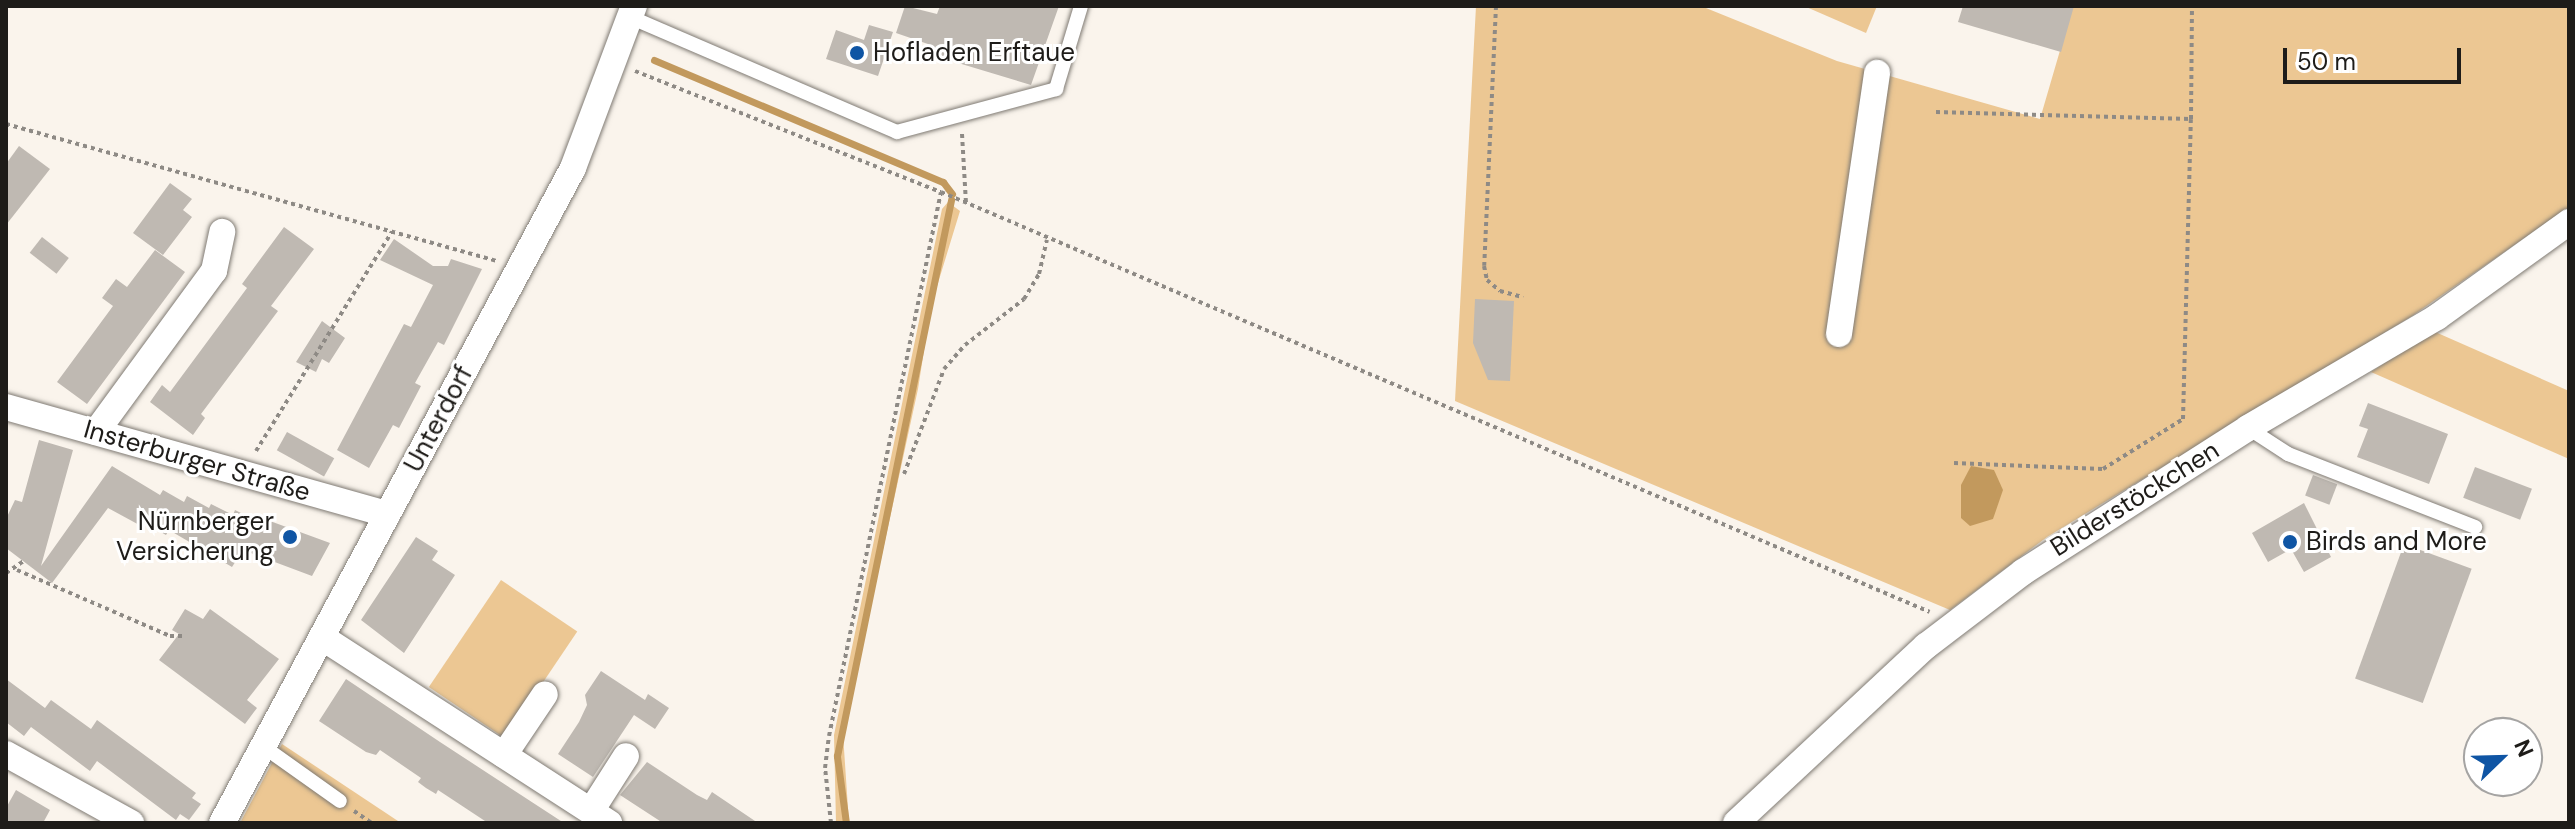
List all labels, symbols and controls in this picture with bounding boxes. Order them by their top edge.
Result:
scale bar [2287,32,2465,82]
place label: Hofladen Erftaue [873,37,1075,69]
marker: Hofladen Erftaue [848,44,866,62]
text: 50 m [2297,46,2356,77]
street label: Unterdorf [398,361,480,477]
street label: Insterburger Straße [80,414,314,508]
street label: Bilderstöckchen [2045,435,2225,563]
place label: Nürnberger Versicherung [116,506,274,568]
place label: Birds and More [2306,526,2487,558]
marker: Nürnberger Versicherung [281,528,299,546]
marker: Birds and More [2281,533,2299,551]
north arrow [2463,717,2543,797]
text: N [2507,735,2540,761]

